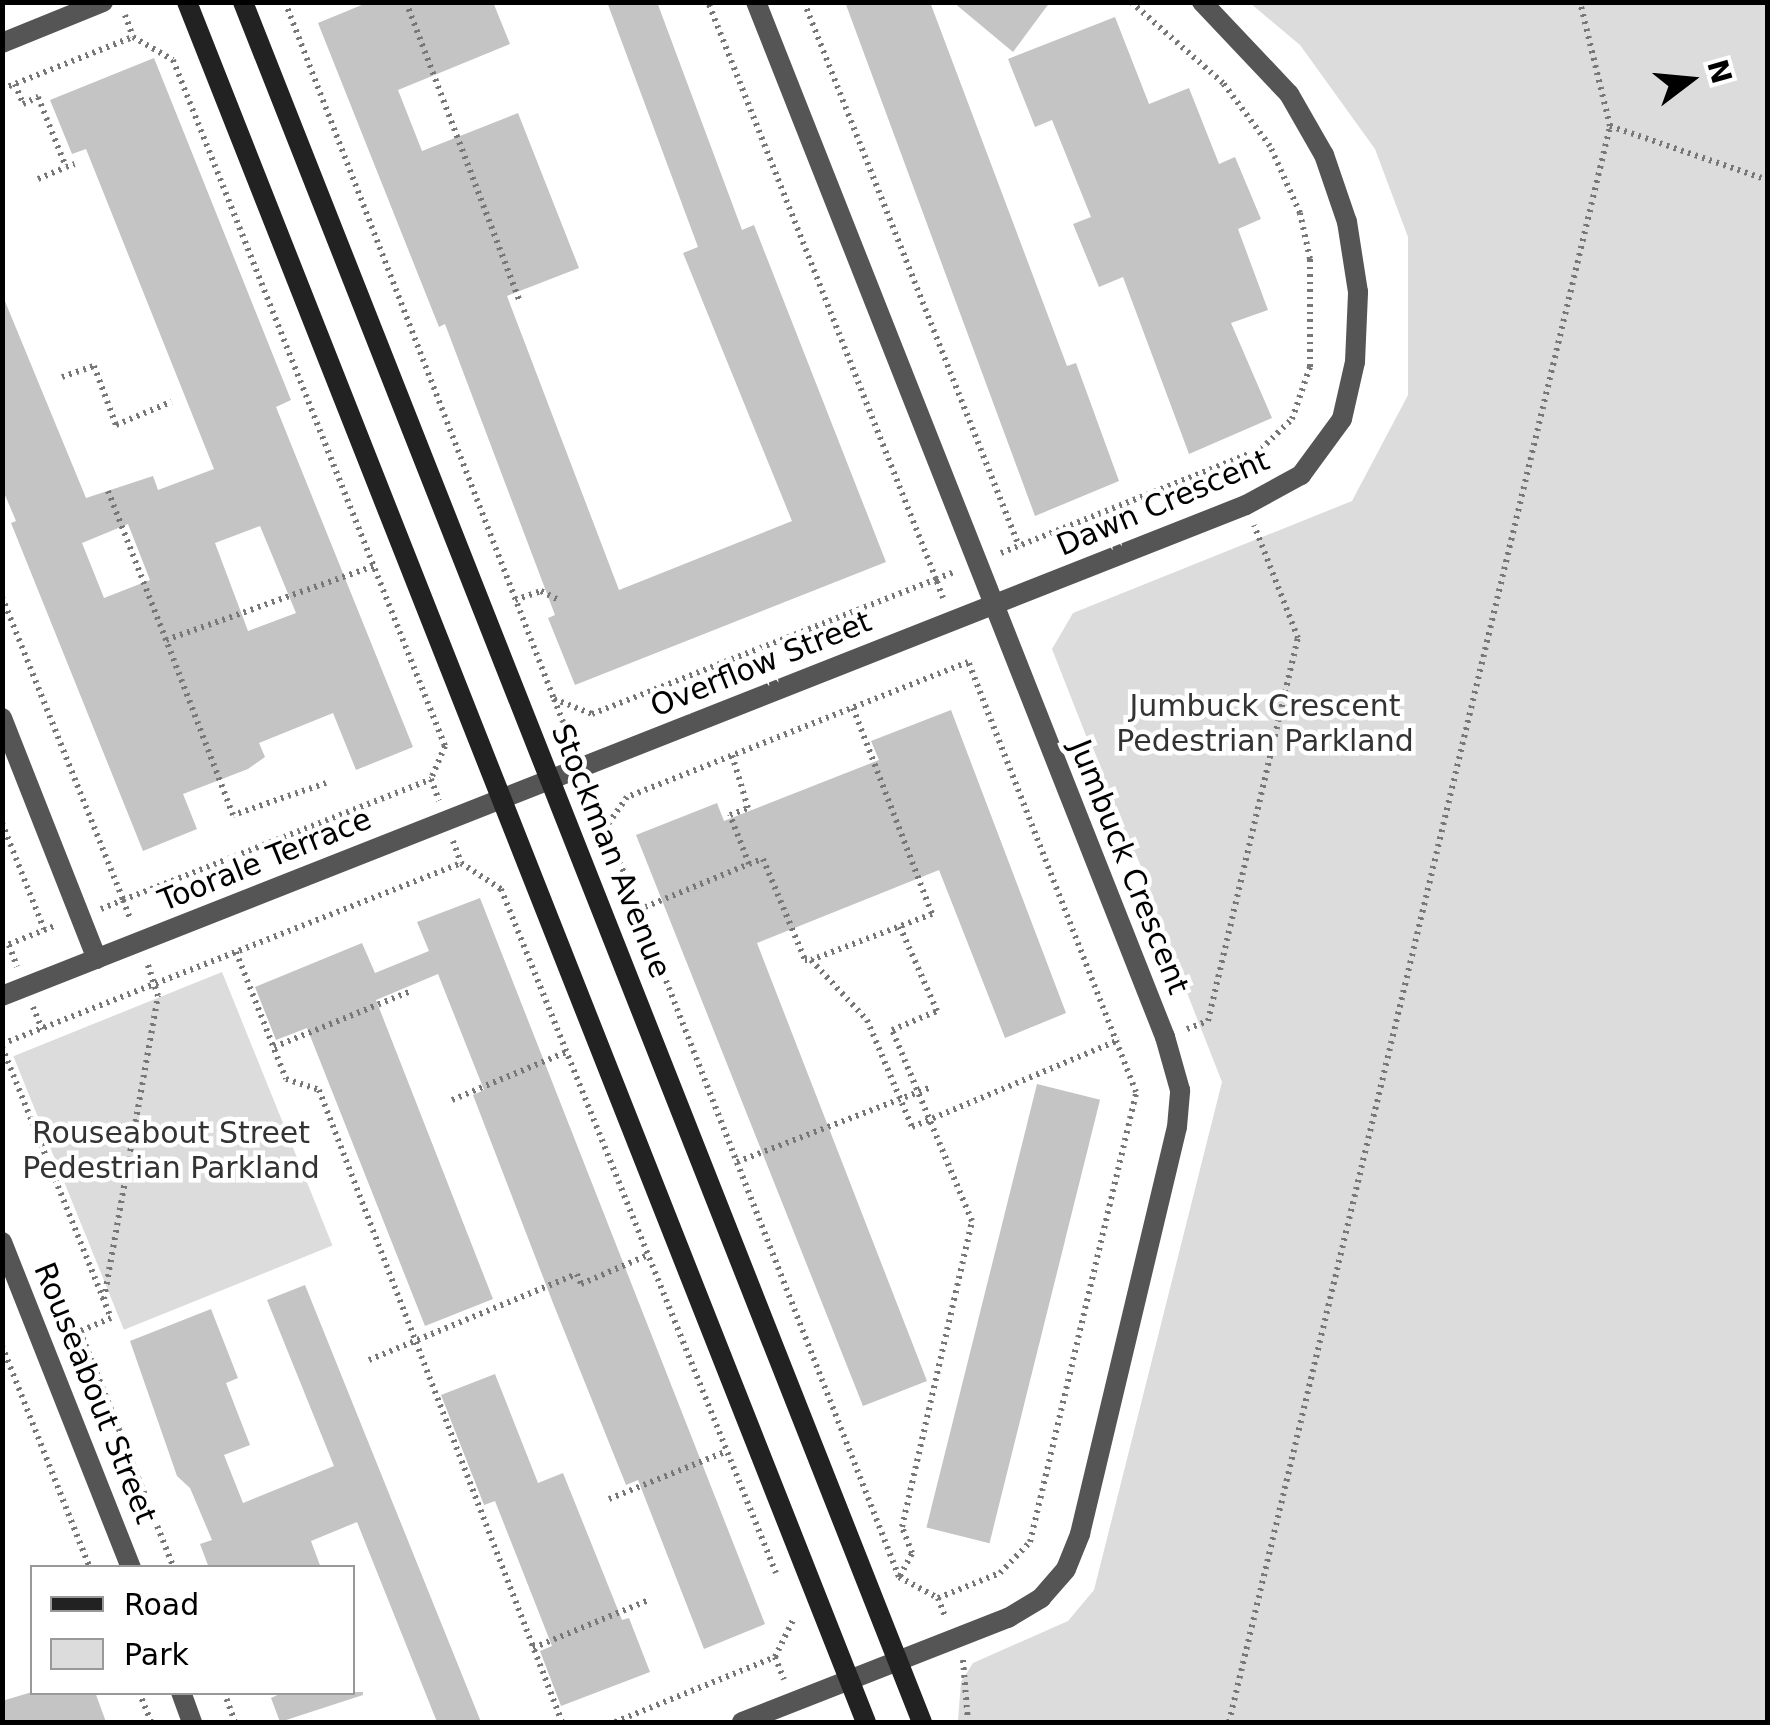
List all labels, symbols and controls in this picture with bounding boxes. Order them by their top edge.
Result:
north arrow [1640,30,1740,130]
text: N [1700,56,1738,87]
street label: Dawn Crescent [1051,442,1275,564]
street label: Overflow Street [645,603,877,725]
park label: Jumbuck Crescent Pedestrian Parkland [1116,688,1414,758]
street label: Stockman Avenue [544,719,678,983]
street label: Jumbuck Crescent [1062,735,1196,999]
street label: Toorale Terrace [153,801,377,919]
park label: Rouseabout Street Pedestrian Parkland [22,1115,320,1186]
street label: Rouseabout Street [26,1257,164,1529]
legend [30,1565,355,1695]
text: Road [124,1587,199,1622]
text: Park [124,1637,189,1672]

